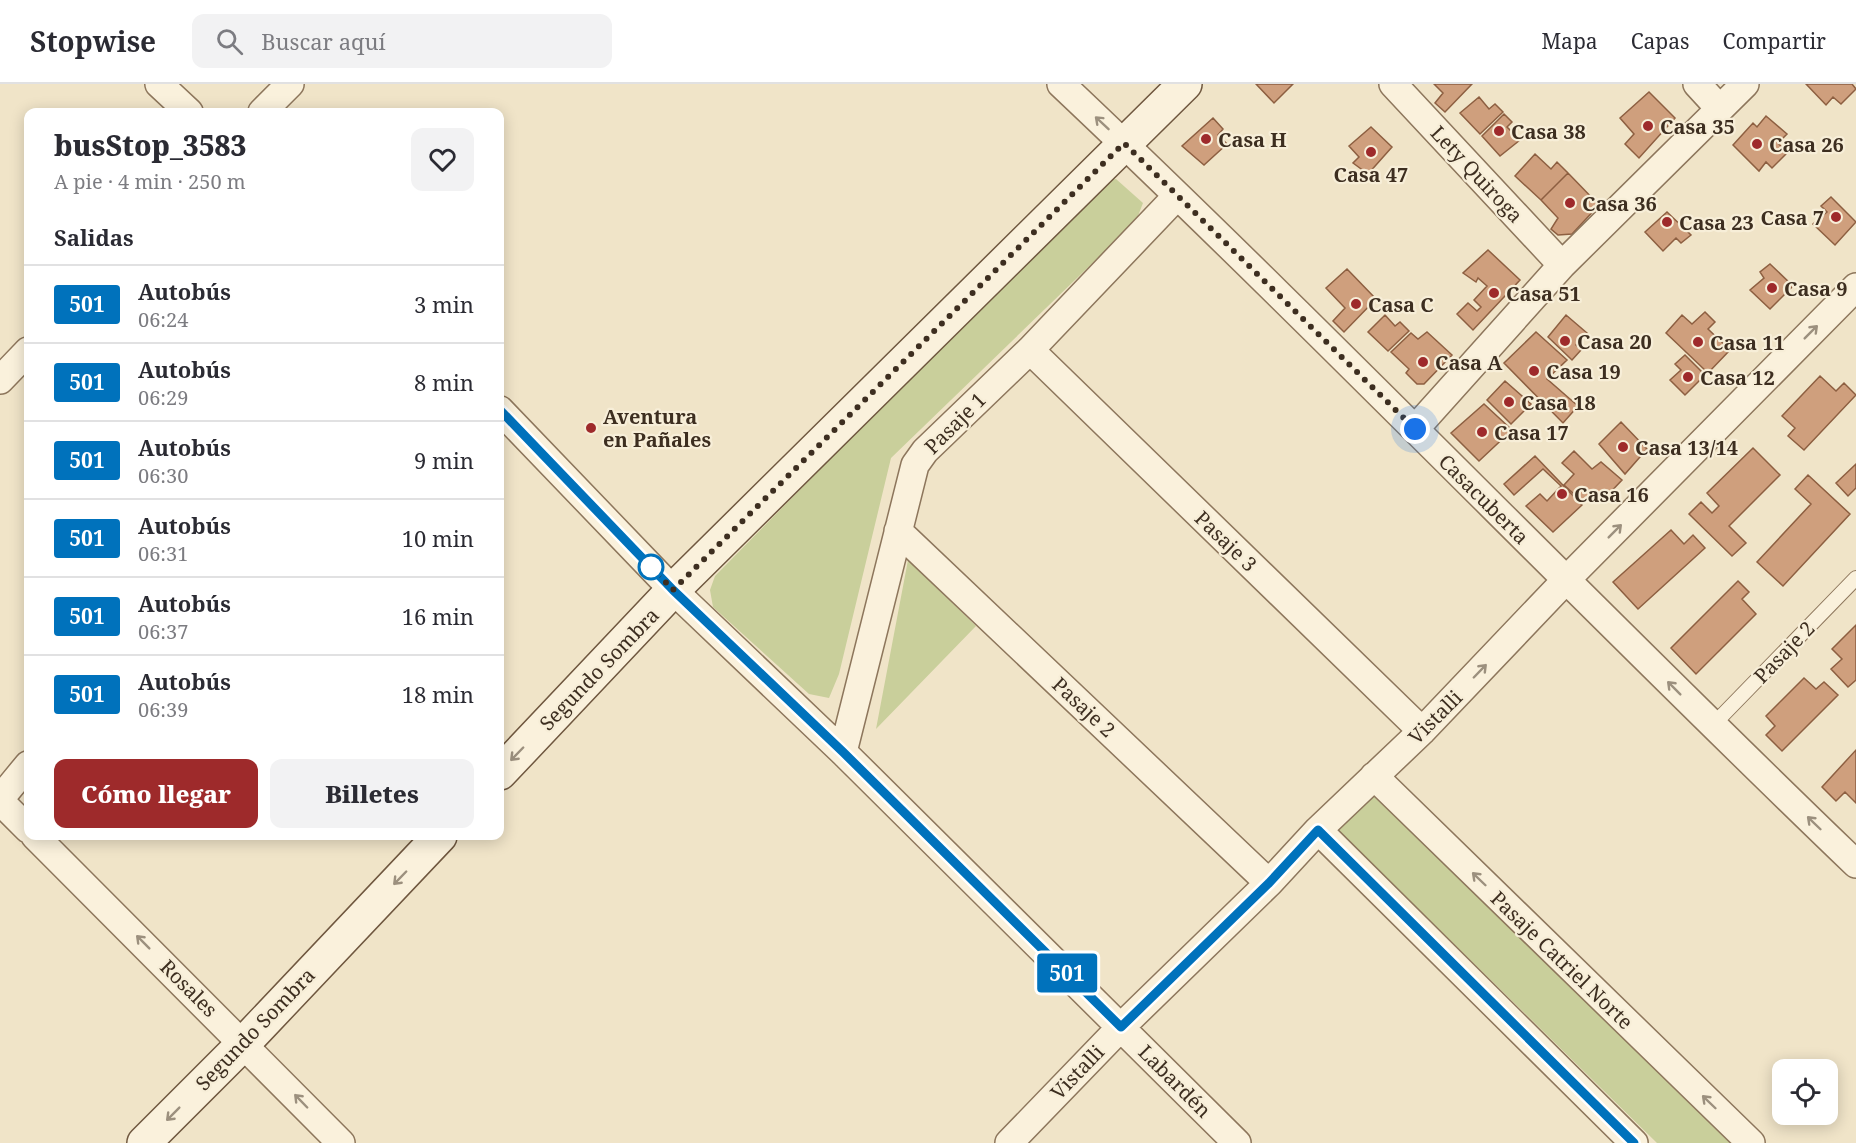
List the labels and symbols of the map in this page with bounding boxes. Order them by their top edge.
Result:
place label: Casa 35 [1660,113,1735,140]
one-way arrow [1095,116,1110,130]
place label: Casa 38 [1511,118,1586,145]
marker: Casa 35 [1641,119,1655,133]
street label: Lety Quiroga [1425,120,1529,228]
marker: Casa 38 [1492,124,1506,138]
place label: Casa H [1218,126,1287,153]
place label: Casa 26 [1769,131,1844,158]
marker: Casa H [1199,132,1213,146]
marker: Casa 26 [1750,137,1764,151]
marker: Casa 47 [1364,145,1378,159]
place label: Casa 47 [1334,161,1408,188]
place label: Casa 36 [1582,190,1657,217]
marker: Casa 36 [1563,196,1577,210]
place label: Casa 7 [1761,204,1824,231]
place label: Casa 23 [1679,209,1754,236]
marker: Casa 7 [1829,210,1843,224]
marker: Casa 23 [1660,215,1674,229]
place label: Casa 9 [1784,275,1848,302]
place label: Casa 51 [1506,280,1581,307]
marker: Casa 9 [1765,281,1779,295]
marker: Casa 51 [1487,286,1501,300]
place label: Casa C [1368,291,1434,318]
marker: Casa C [1349,297,1363,311]
one-way arrow [1804,325,1819,340]
place label: Casa 20 [1577,328,1652,355]
place label: Casa 11 [1710,329,1785,356]
marker: Casa 20 [1558,334,1572,348]
marker: Casa 11 [1691,335,1705,349]
place label: Casa A [1435,349,1503,376]
marker: Casa A [1416,355,1430,369]
place label: Casa 19 [1546,358,1621,385]
marker: Casa 19 [1527,364,1541,378]
place label: Casa 12 [1700,364,1775,391]
marker: Casa 12 [1681,370,1695,384]
street label: Pasaje 1 [918,386,992,460]
place label: Casa 18 [1521,389,1596,416]
marker: Casa 18 [1502,395,1516,409]
place label: Aventura en Pañales [603,403,711,453]
your location [1400,414,1430,444]
place label: Casa 17 [1494,419,1569,446]
marker: Aventura en Pañales [584,421,598,435]
marker: Casa 17 [1475,425,1489,439]
place label: Casa 13/14 [1635,434,1738,461]
marker: Casa 13/14 [1616,440,1630,454]
street label: Casacuberta [1433,448,1535,550]
place label: Casa 16 [1574,481,1649,508]
marker: Casa 16 [1555,487,1569,501]
street label: Pasaje 3 [1189,505,1263,577]
one-way arrow [1608,523,1623,538]
unlabelled marker [638,554,664,580]
street label: Segundo Sombra [533,602,665,736]
street label: Pasaje 2 [1748,615,1820,689]
one-way arrow [1472,664,1487,679]
street label: Pasaje 2 [1047,671,1121,743]
one-way arrow [1666,681,1681,695]
street label: Vistalli [1402,684,1468,750]
one-way arrow [510,747,525,762]
one-way arrow [1806,816,1821,831]
one-way arrow [393,870,407,885]
one-way arrow [1471,871,1486,886]
street label: Pasaje Catriel Norte [1485,885,1639,1035]
one-way arrow [135,935,150,950]
street label: Rosales [154,953,224,1023]
line badge: 501 [1032,954,1102,992]
street label: Segundo Sombra [189,962,321,1096]
street label: Vistalli [1044,1038,1110,1105]
street label: Labardén [1133,1039,1217,1123]
one-way arrow [293,1094,308,1109]
one-way arrow [1702,1095,1717,1110]
one-way arrow [165,1106,180,1121]

